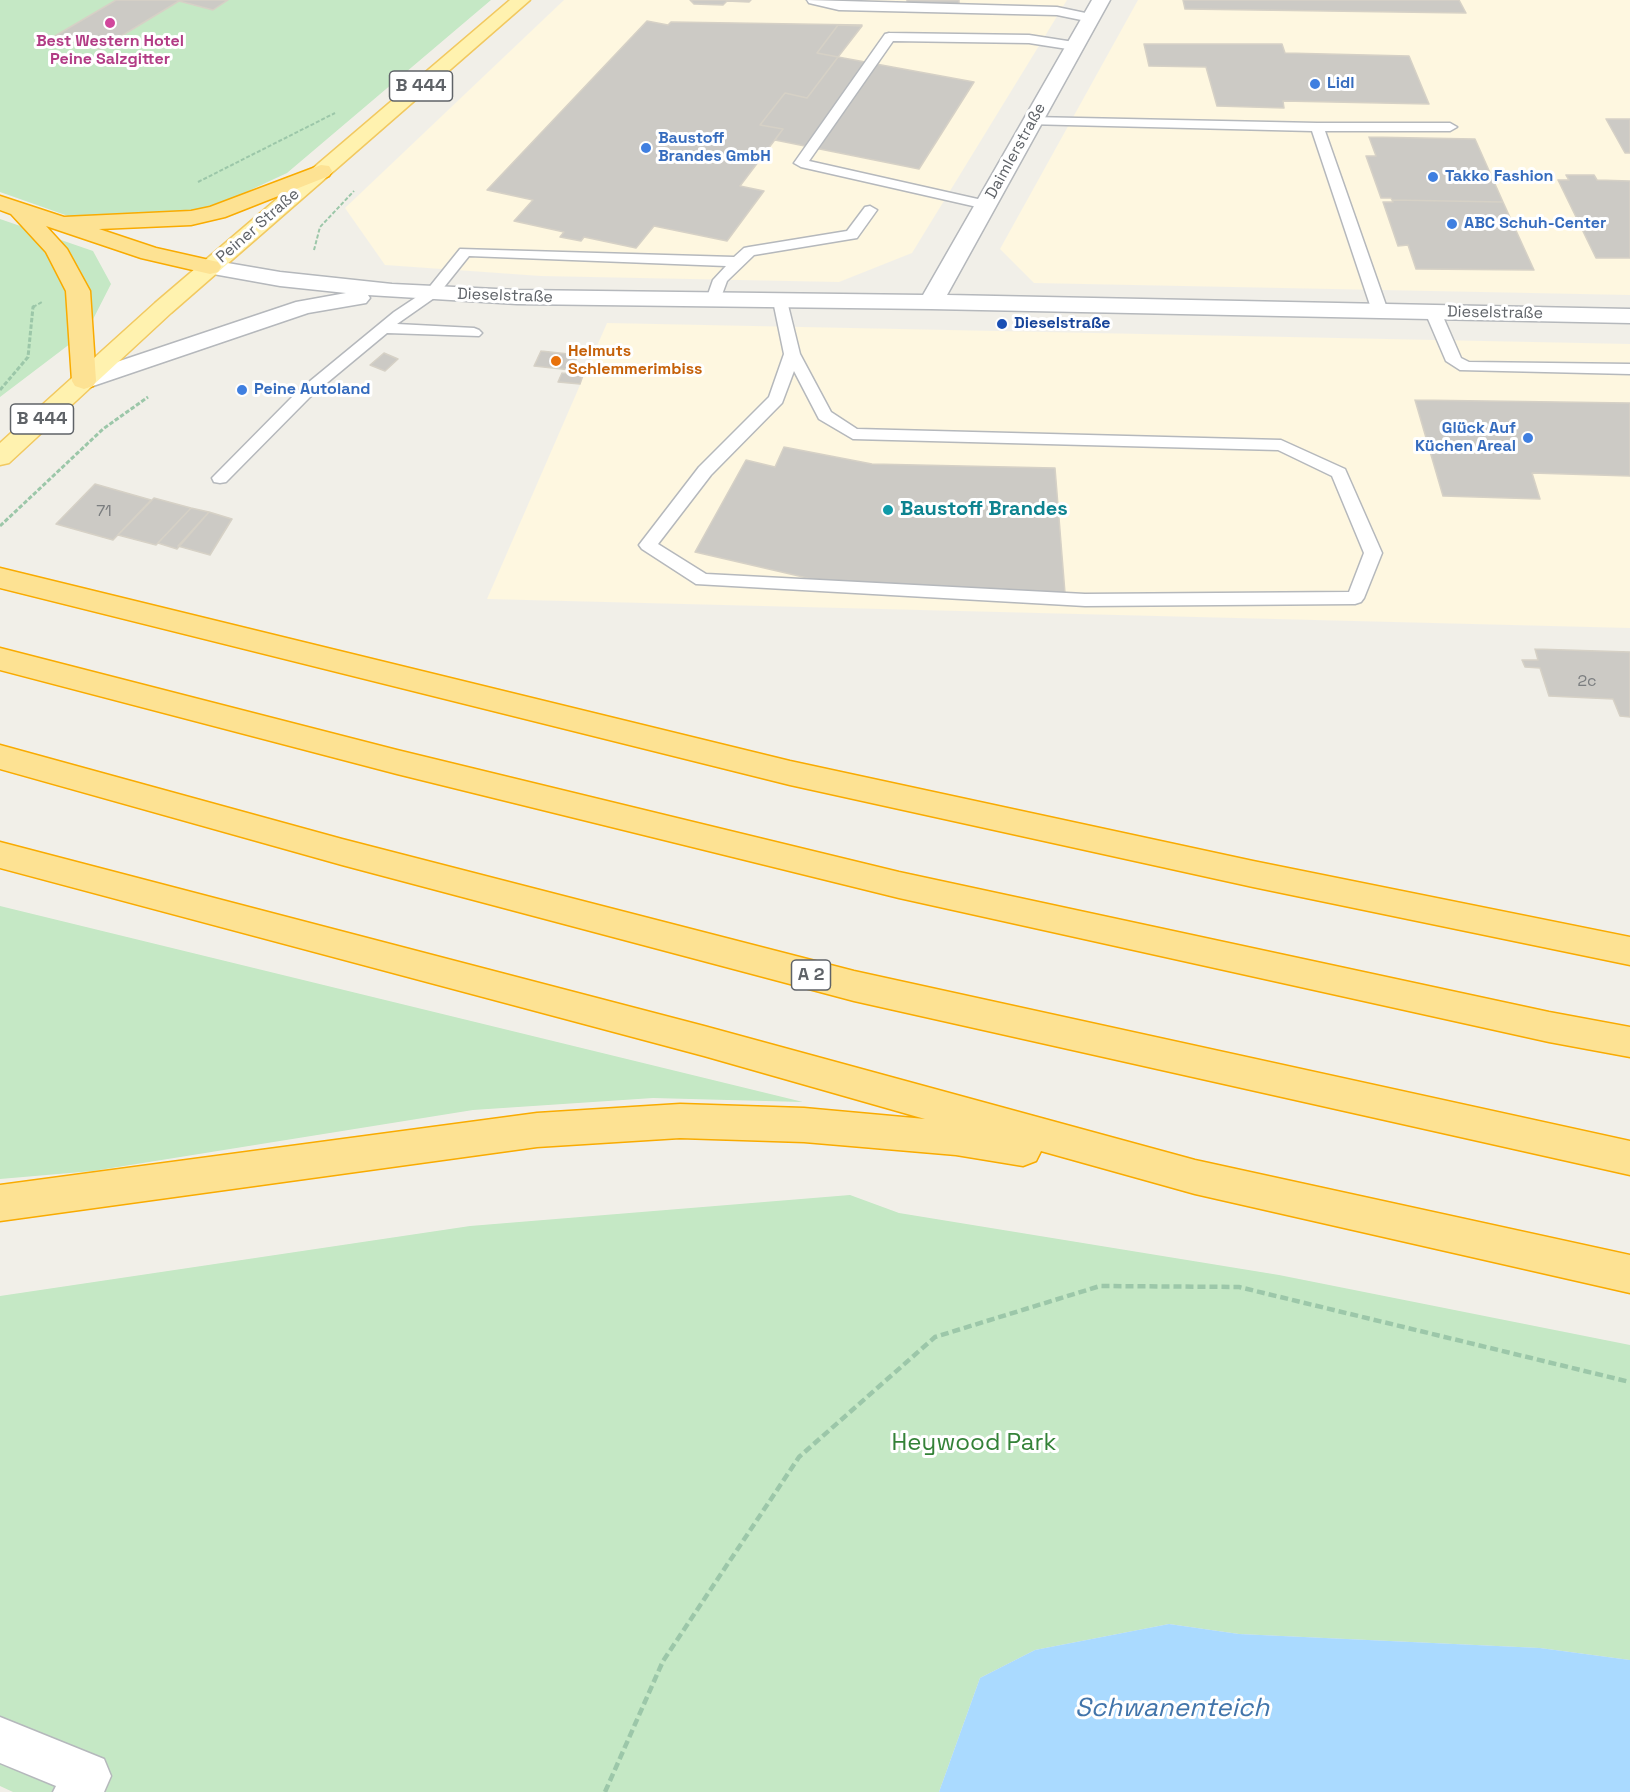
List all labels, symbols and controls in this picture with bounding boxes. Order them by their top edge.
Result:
marker: Best Western Hotel Peine Salzgitter [103,16,117,30]
place label: Best Western Hotel Peine Salzgitter [36,32,184,70]
road number: B 444 [390,71,452,101]
place label: Lidl [1327,74,1354,94]
marker: Lidl [1308,77,1322,91]
street label: Daimlerstraße [982,100,1050,202]
place label: Baustoff Brandes GmbH [658,129,771,167]
marker: Baustoff Brandes GmbH [639,141,653,155]
place label: Takko Fashion [1445,167,1553,187]
marker: Takko Fashion [1426,170,1440,184]
street label: Peiner Straße [213,185,303,267]
place label: ABC Schuh-Center [1464,214,1606,234]
marker: ABC Schuh-Center [1445,217,1459,231]
street label: Dieselstraße [457,285,553,307]
street label: Dieselstraße [1447,303,1543,323]
place label: Dieselstraße [1014,314,1111,334]
marker: Dieselstraße [995,317,1009,331]
place label: Helmuts Schlemmerimbiss [568,342,702,380]
marker: Helmuts Schlemmerimbiss [549,354,563,368]
place label: Peine Autoland [254,380,370,400]
marker: Peine Autoland [235,383,249,397]
road number: B 444 [10,404,74,434]
place label: Glück Auf Küchen Areal [1415,419,1516,457]
marker: Glück Auf Küchen Areal [1521,431,1535,445]
place label: Baustoff Brandes [900,498,1068,522]
house number: 71 [96,502,112,522]
marker: Baustoff Brandes [881,503,895,517]
house number: 2c [1577,672,1597,692]
road number: A 2 [792,960,830,990]
park label: Heywood Park [892,1429,1056,1457]
water label: Schwanenteich [1075,1693,1269,1725]

